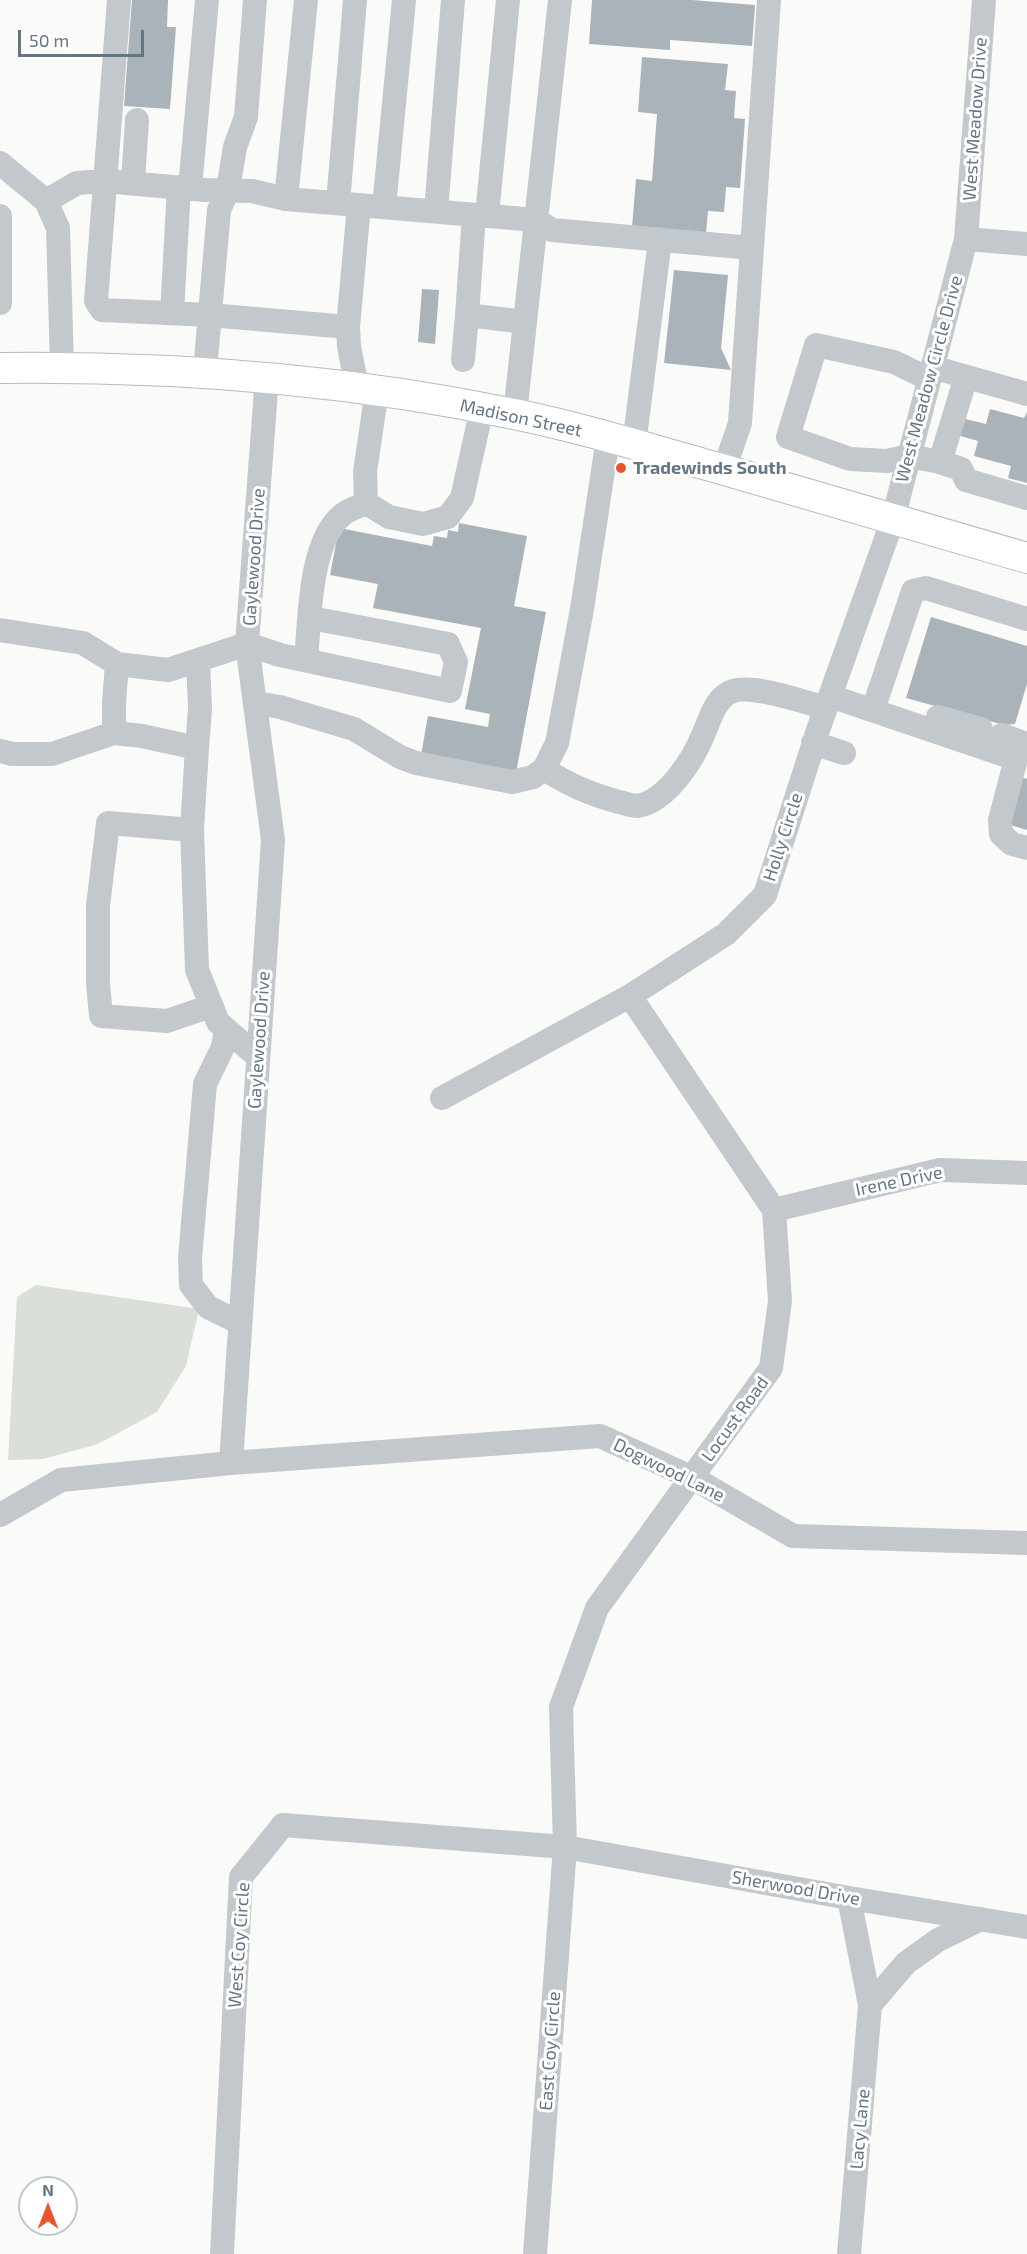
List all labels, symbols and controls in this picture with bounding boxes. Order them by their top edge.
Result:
scale bar [21,18,147,56]
text: 50 m [29,29,69,51]
street label: West Meadow Drive [959,37,991,201]
street label: West Meadow Circle Drive [891,273,967,485]
street label: Madison Street [458,395,584,441]
place label: Tradewinds South [633,457,787,479]
marker: Tradewinds South [614,461,628,475]
street label: Gaylewood Drive [238,487,270,627]
street label: Holly Circle [759,790,807,884]
street label: Gaylewood Drive [243,970,275,1110]
street label: Irene Drive [854,1161,944,1201]
street label: Locust Road [697,1372,773,1466]
street label: Dogwood Lane [610,1434,728,1506]
street label: Sherwood Drive [730,1866,862,1910]
street label: West Coy Circle [224,1881,254,2009]
street label: East Coy Circle [535,1991,565,2111]
street label: Lacy Lane [846,2088,874,2170]
north arrow [18,2176,78,2236]
text: N [42,2180,54,2199]

